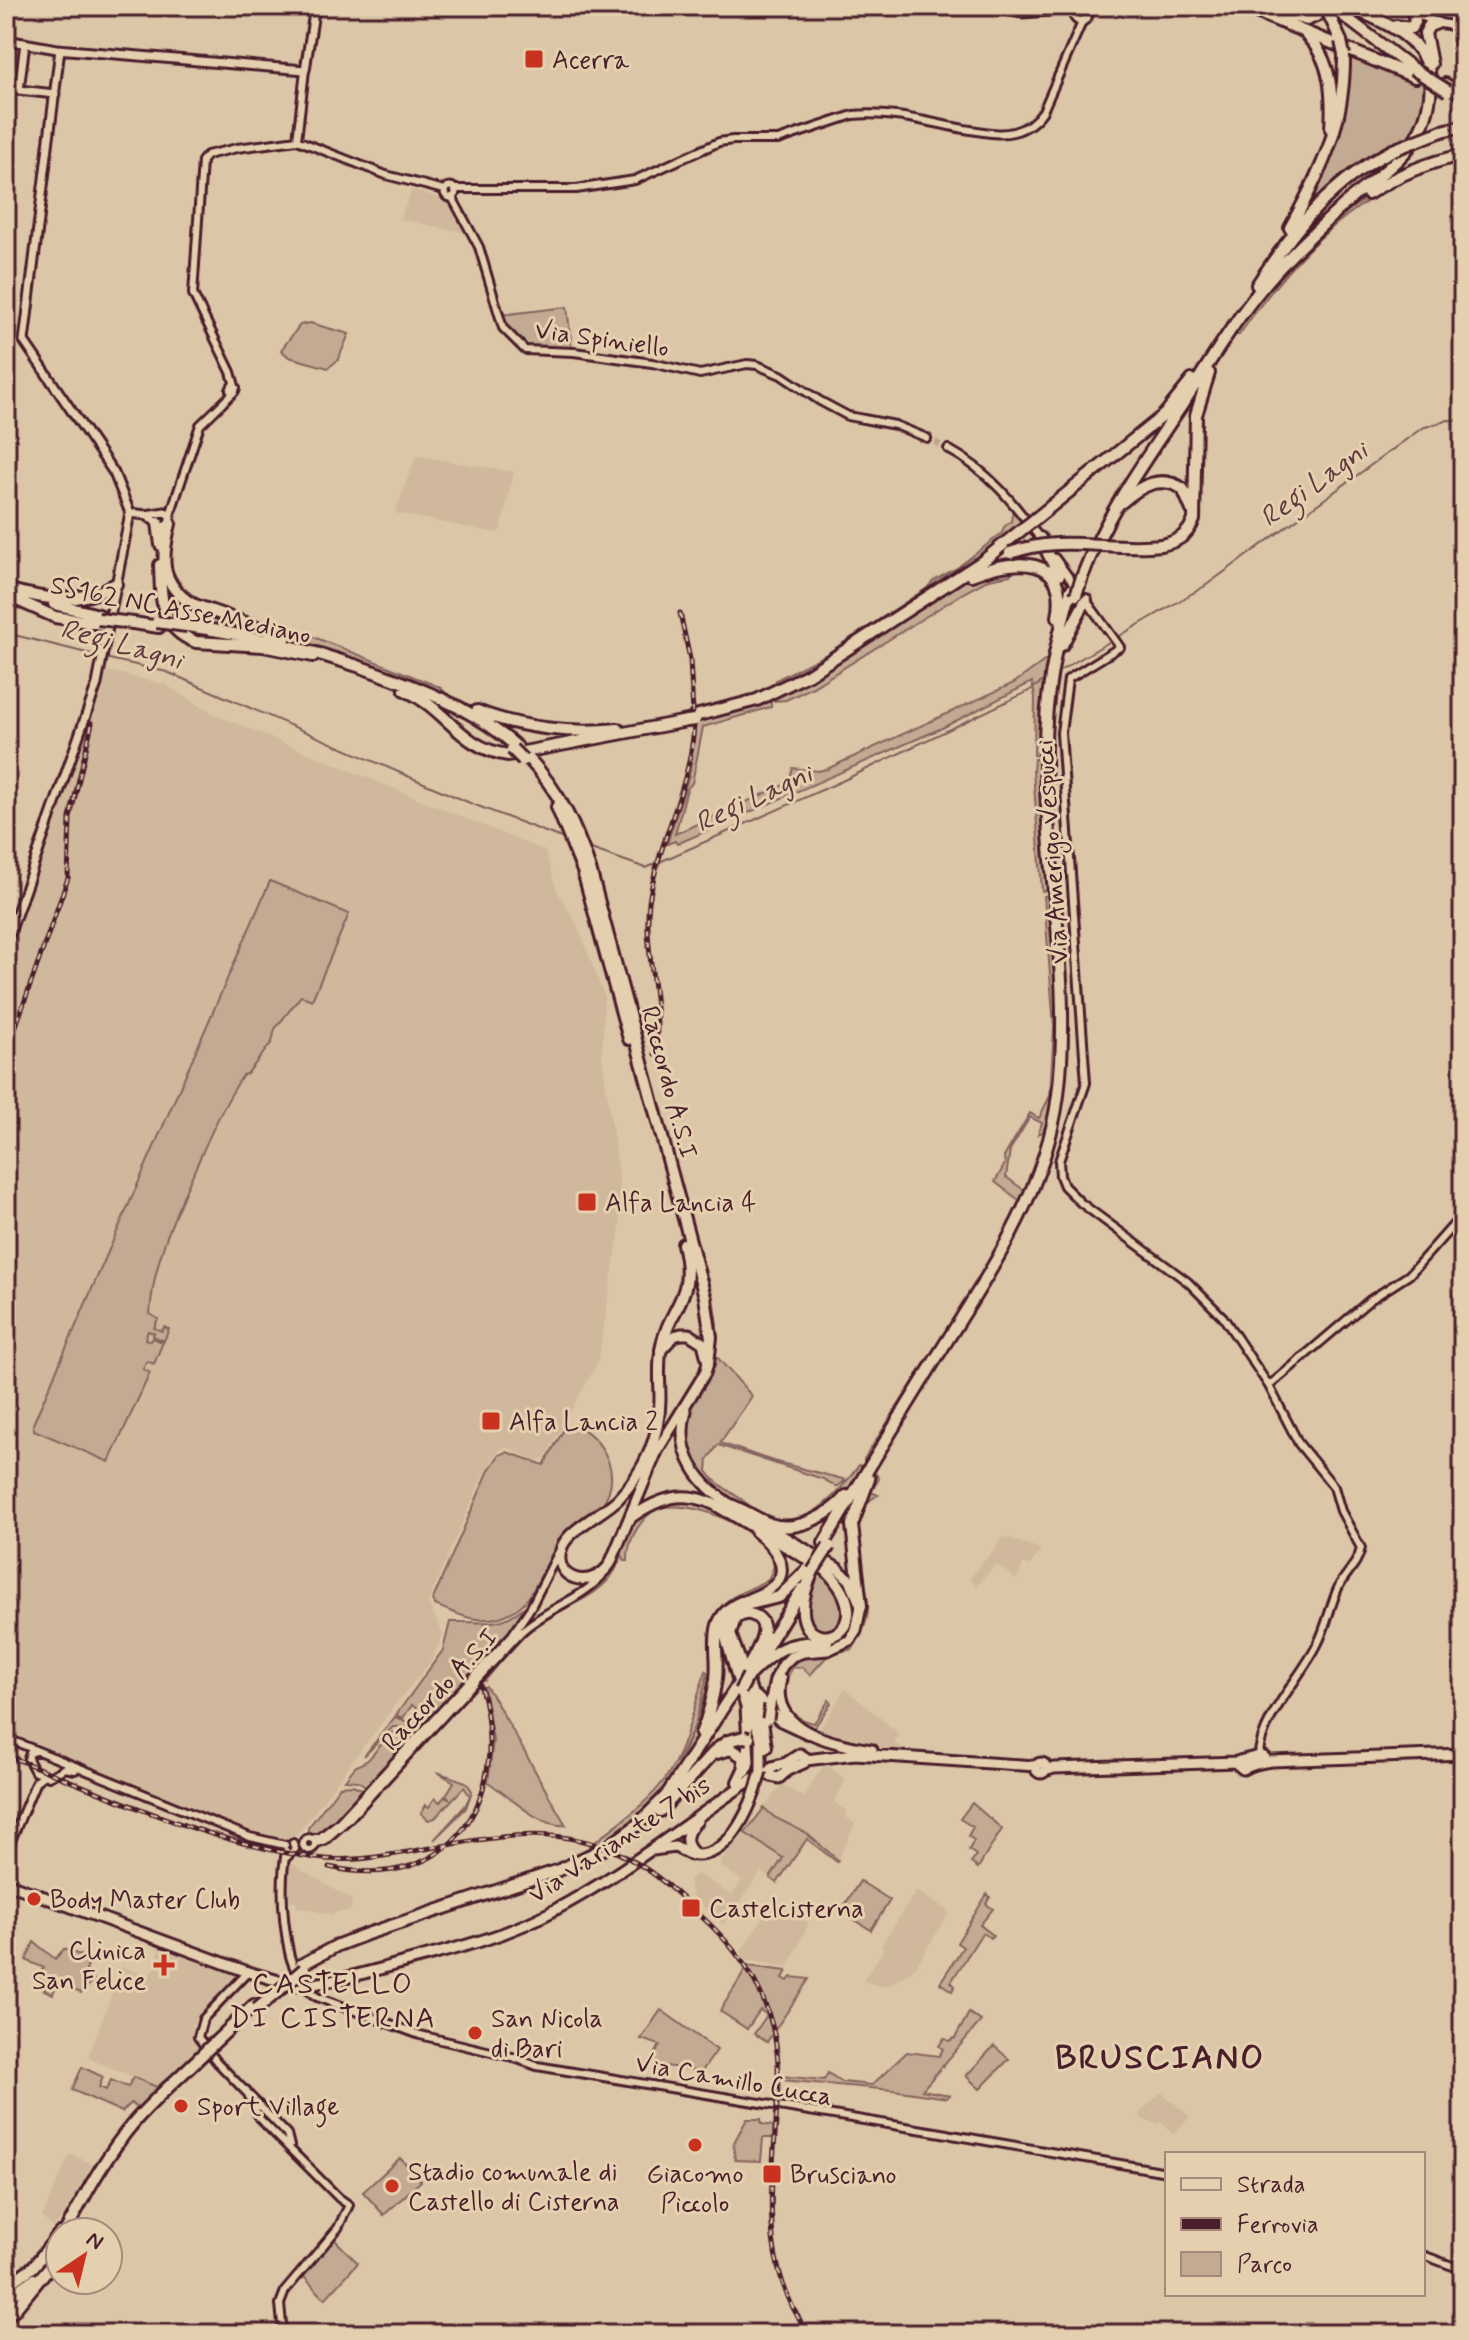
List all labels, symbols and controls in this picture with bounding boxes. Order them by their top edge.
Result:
place label: Acerra [552,44,629,78]
marker: Acerra [523,48,545,70]
street label: Via Spiniello [532,314,671,366]
water label: Regi Lagni [1253,432,1380,539]
street label: SS162 NC Asse Mediano [47,569,314,653]
water label: Regi Lagni [55,611,189,683]
street label: Via Amerigo Vespucci [1028,738,1080,965]
water label: Regi Lagni [690,755,822,845]
street label: Raccordo A.S.I [631,1003,705,1162]
place label: Alfa Lancia 4 [605,1187,756,1221]
marker: Alfa Lancia 4 [576,1191,598,1213]
place label: Alfa Lancia 2 [509,1406,658,1440]
marker: Alfa Lancia 2 [480,1410,502,1432]
street label: Raccordo A.S.I [375,1622,506,1759]
street label: Via Variante 7 bis [522,1769,718,1912]
place label: Body Master Club [50,1884,240,1918]
marker: Body Master Club [25,1890,43,1908]
place label: Castelcisterna [709,1893,864,1927]
marker: Castelcisterna [680,1897,702,1919]
place label: Clinica San Felice [32,1935,146,1999]
marker: Clinica San Felice [153,1954,175,1976]
district label: CASTELLO DI CISTERNA [229,1965,437,2038]
place label: San Nicola di Bari [491,2003,603,2067]
marker: San Nicola di Bari [466,2024,484,2042]
district label: BRUSCIANO [1055,2036,1265,2081]
street label: Via Camillo Cucca [633,2047,835,2115]
place label: Sport Village [197,2091,340,2128]
marker: Sport Village [172,2097,190,2115]
marker: Giacomo Piccolo [686,2136,704,2154]
legend [1165,2152,1425,2296]
place label: Stadio comunale di Castello di Cisterna [408,2156,619,2220]
place label: Giacomo Piccolo [646,2158,744,2222]
place label: Brusciano [790,2159,897,2193]
marker: Brusciano [761,2163,783,2185]
text: Strada [1237,2170,1306,2201]
marker: Stadio comunale di Castello di Cisterna [383,2177,401,2195]
text: Ferrovia [1237,2210,1319,2241]
north arrow [44,2216,124,2296]
text: N [80,2226,108,2257]
text: Parco [1237,2250,1292,2281]

